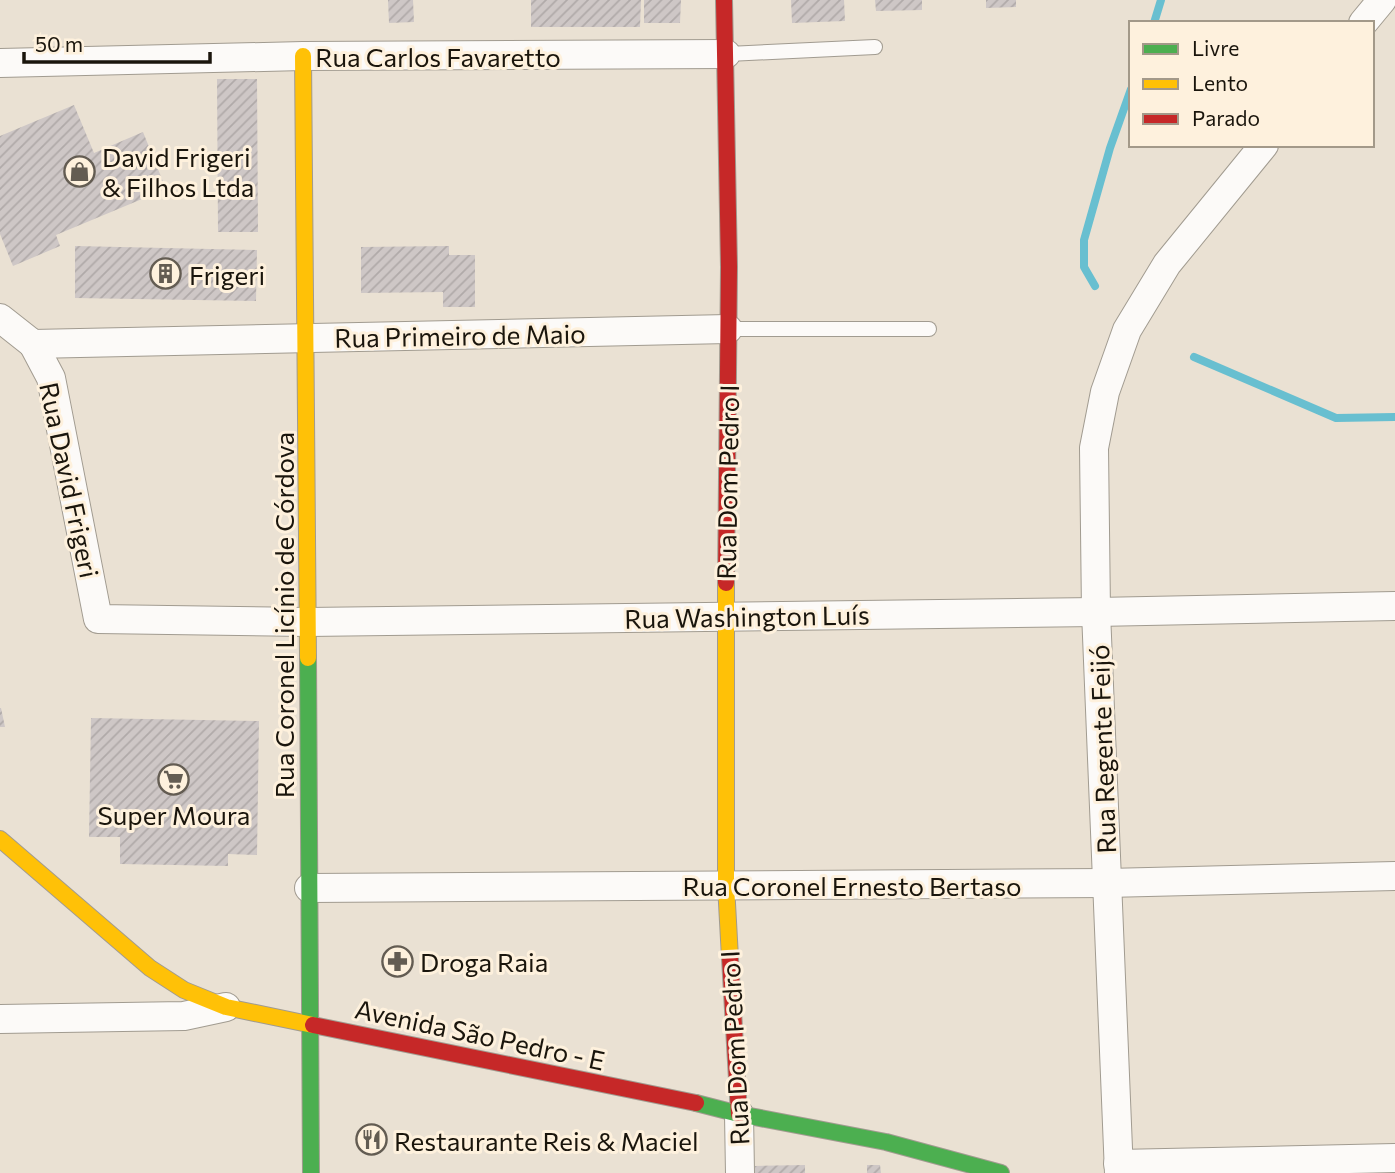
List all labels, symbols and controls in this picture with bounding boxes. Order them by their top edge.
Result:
scale bar [24,21,210,65]
legend [1129,21,1374,147]
text: 50 m [35,31,83,56]
text: Livre [1192,35,1239,60]
street label: Rua Carlos Favaretto [315,41,561,72]
text: Lento [1192,70,1248,95]
text: Parado [1192,105,1260,130]
place label: David Frigeri & Filhos Ltda [102,141,254,202]
shop icon: David Frigeri & Filhos Ltda [62,154,96,188]
building icon: Frigeri [149,257,183,291]
place label: Frigeri [189,259,265,290]
street label: Rua Primeiro de Maio [334,317,586,353]
street label: Rua David Frigeri [34,379,106,581]
street label: Rua Dom Pedro I [710,384,744,580]
street label: Rua Coronel Licínio de Córdova [268,432,299,798]
street label: Rua Washington Luís [624,598,870,634]
street label: Rua Regente Feijó [1083,644,1121,854]
supermarket icon: Super Moura [157,762,191,796]
place label: Super Moura [98,799,250,830]
street label: Rua Coronel Ernesto Bertaso [682,870,1022,901]
pharmacy icon: Droga Raia [380,944,414,978]
place label: Droga Raia [420,946,548,977]
street label: Rua Dom Pedro I [713,950,755,1146]
street label: Avenida São Pedro - E [352,992,608,1076]
restaurant icon: Restaurante Reis & Maciel [354,1123,388,1157]
place label: Restaurante Reis & Maciel [394,1125,699,1156]

